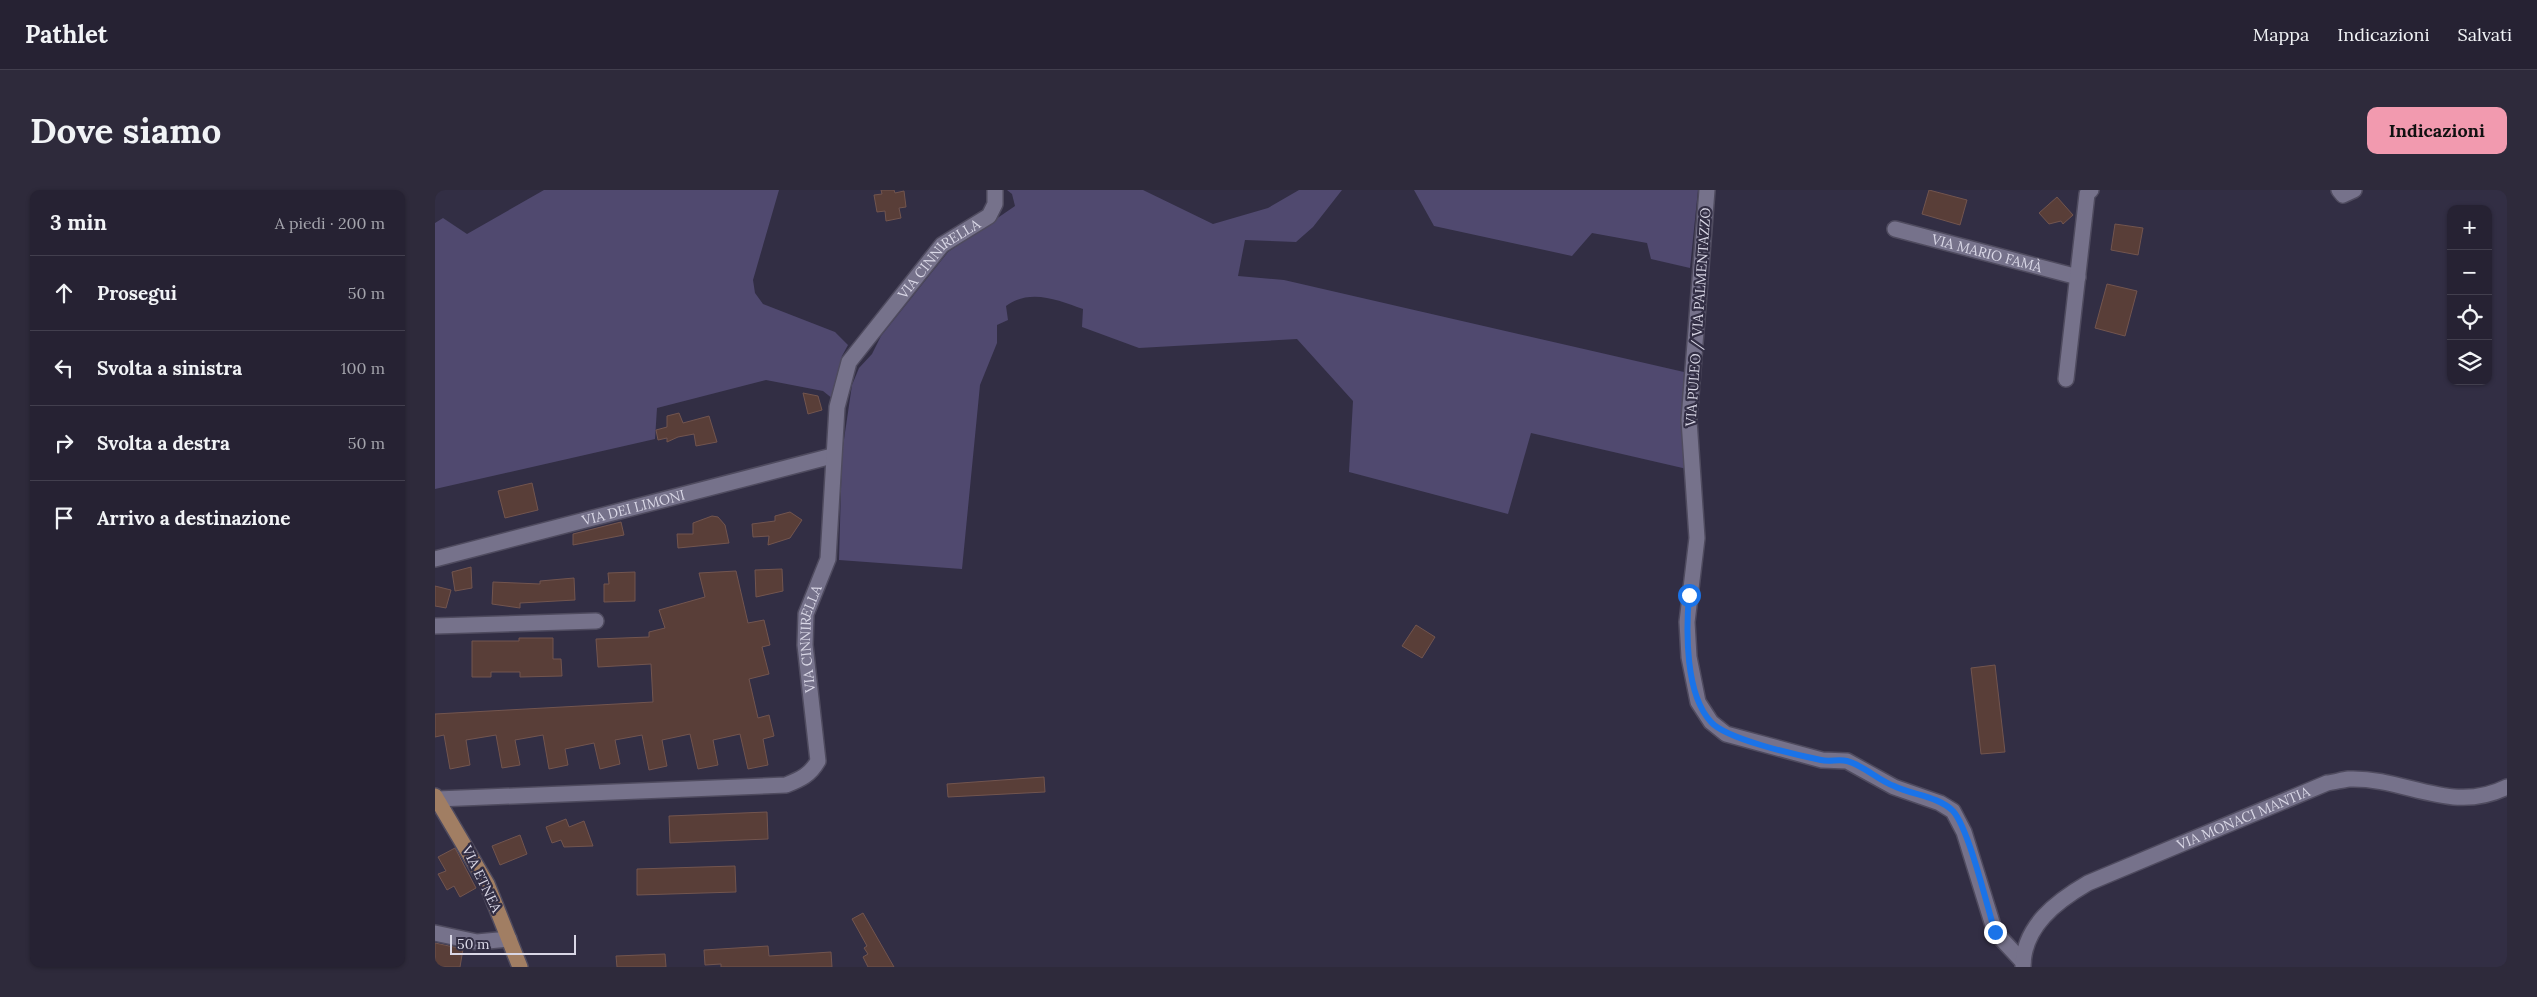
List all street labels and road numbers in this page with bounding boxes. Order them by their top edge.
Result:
street label: VIA PULEO / VIA PALMENTAZZO [1681,207,1715,428]
street label: VIA CINNIRELLA [893,215,984,303]
street label: VIA MARIO FAMÀ [1929,230,2044,276]
street label: VIA DEI LIMONI [579,486,687,530]
street label: VIA CINNIRELLA [796,582,826,694]
street label: VIA MONACI MANTIA [2173,782,2313,854]
street label: VIA ETNEA [458,842,506,916]

